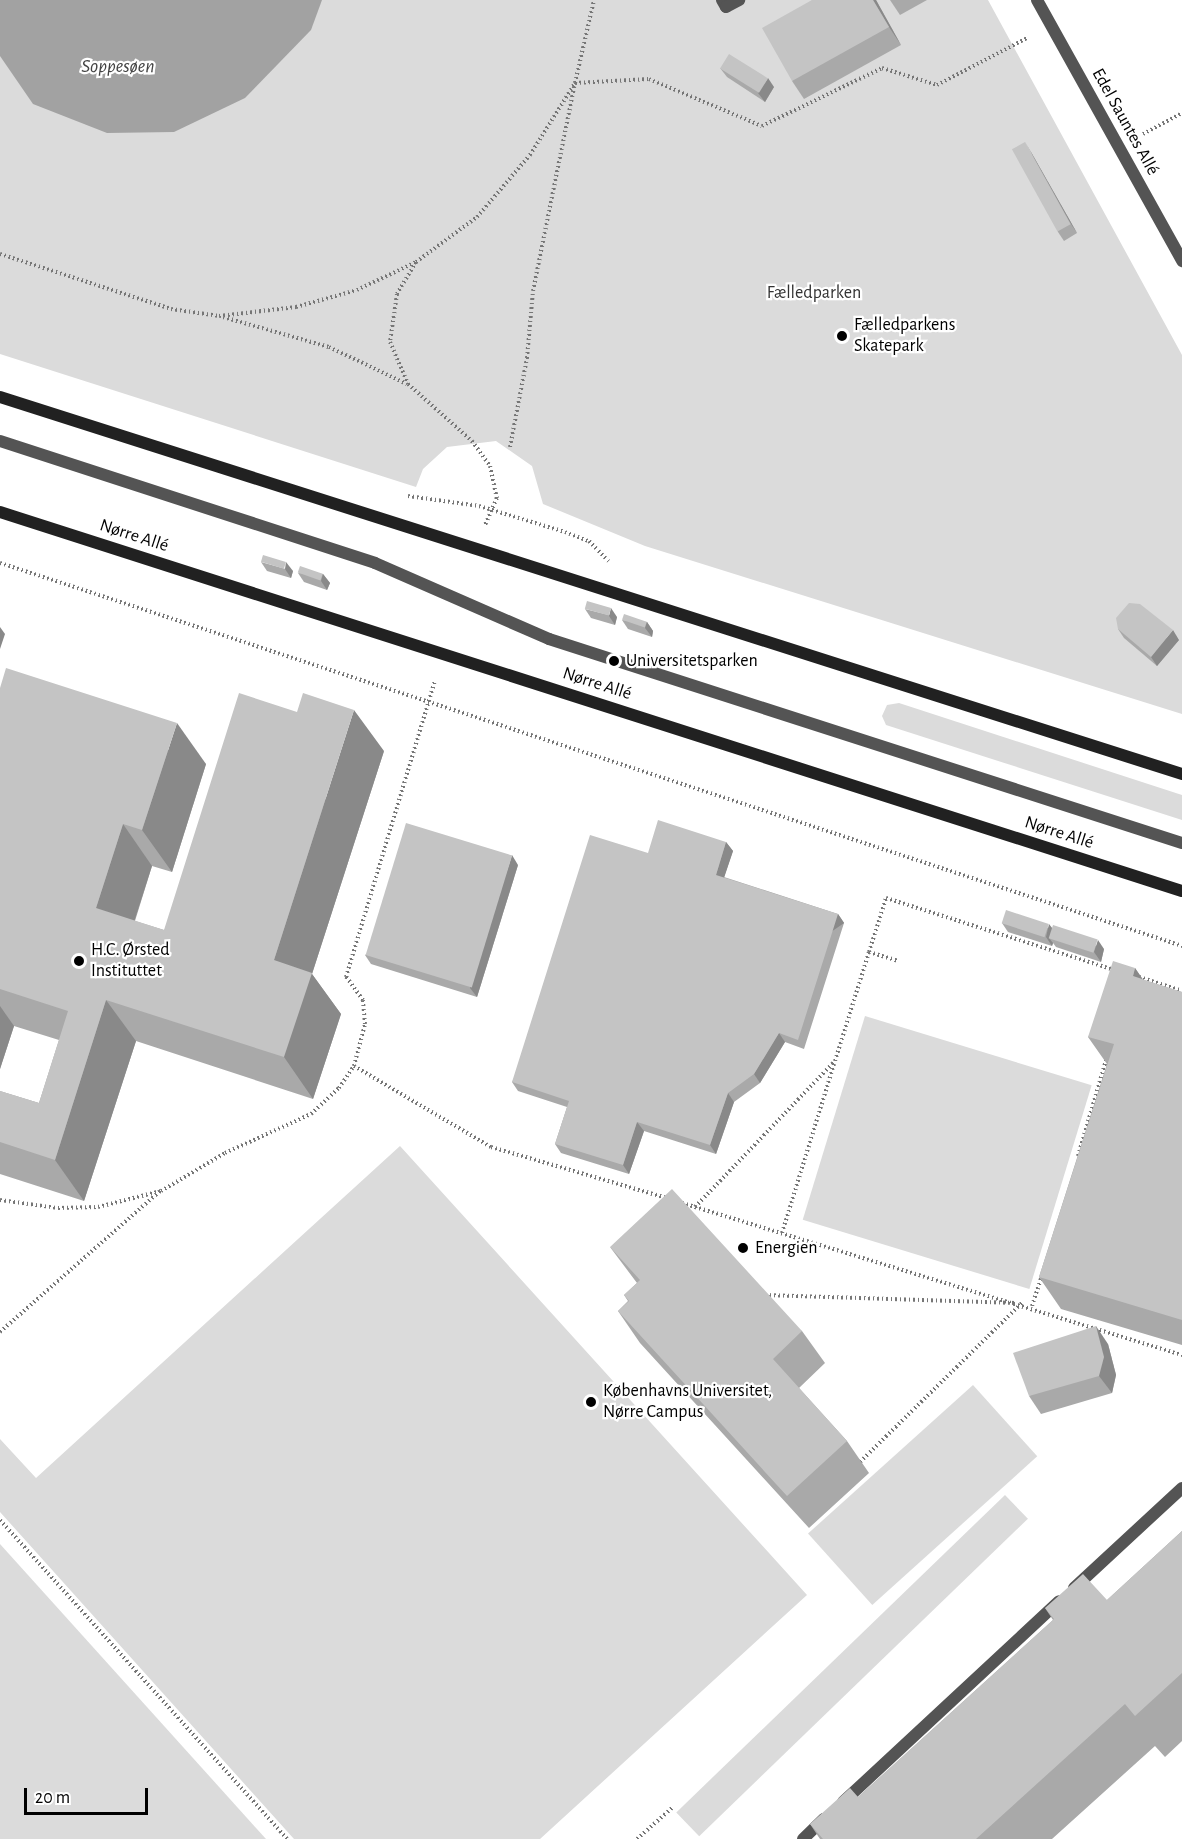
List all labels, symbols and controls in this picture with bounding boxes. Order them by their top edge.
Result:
water label: Soppesøen [81,54,155,78]
street label: Edel Sauntes Allé [1087,65,1163,179]
park label: Fælledparken [767,282,861,304]
place label: Fælledparkens Skatepark [854,315,955,358]
marker: Fælledparkens Skatepark [835,329,849,343]
street label: Nørre Allé [97,515,171,557]
place label: Universitetsparken [626,650,758,672]
marker: Universitetsparken [607,654,621,668]
street label: Nørre Allé [560,663,634,705]
street label: Nørre Allé [1022,812,1096,854]
place label: H.C. Ørsted Instituttet [91,940,170,982]
marker: H.C. Ørsted Instituttet [72,954,86,968]
place label: Energien [755,1237,818,1259]
marker: Energien [736,1241,750,1255]
place label: Københavns Universitet, Nørre Campus [603,1381,772,1424]
marker: Københavns Universitet, Nørre Campus [584,1395,598,1409]
scale bar [27,1776,152,1814]
text: 20 m [35,1789,70,1807]

